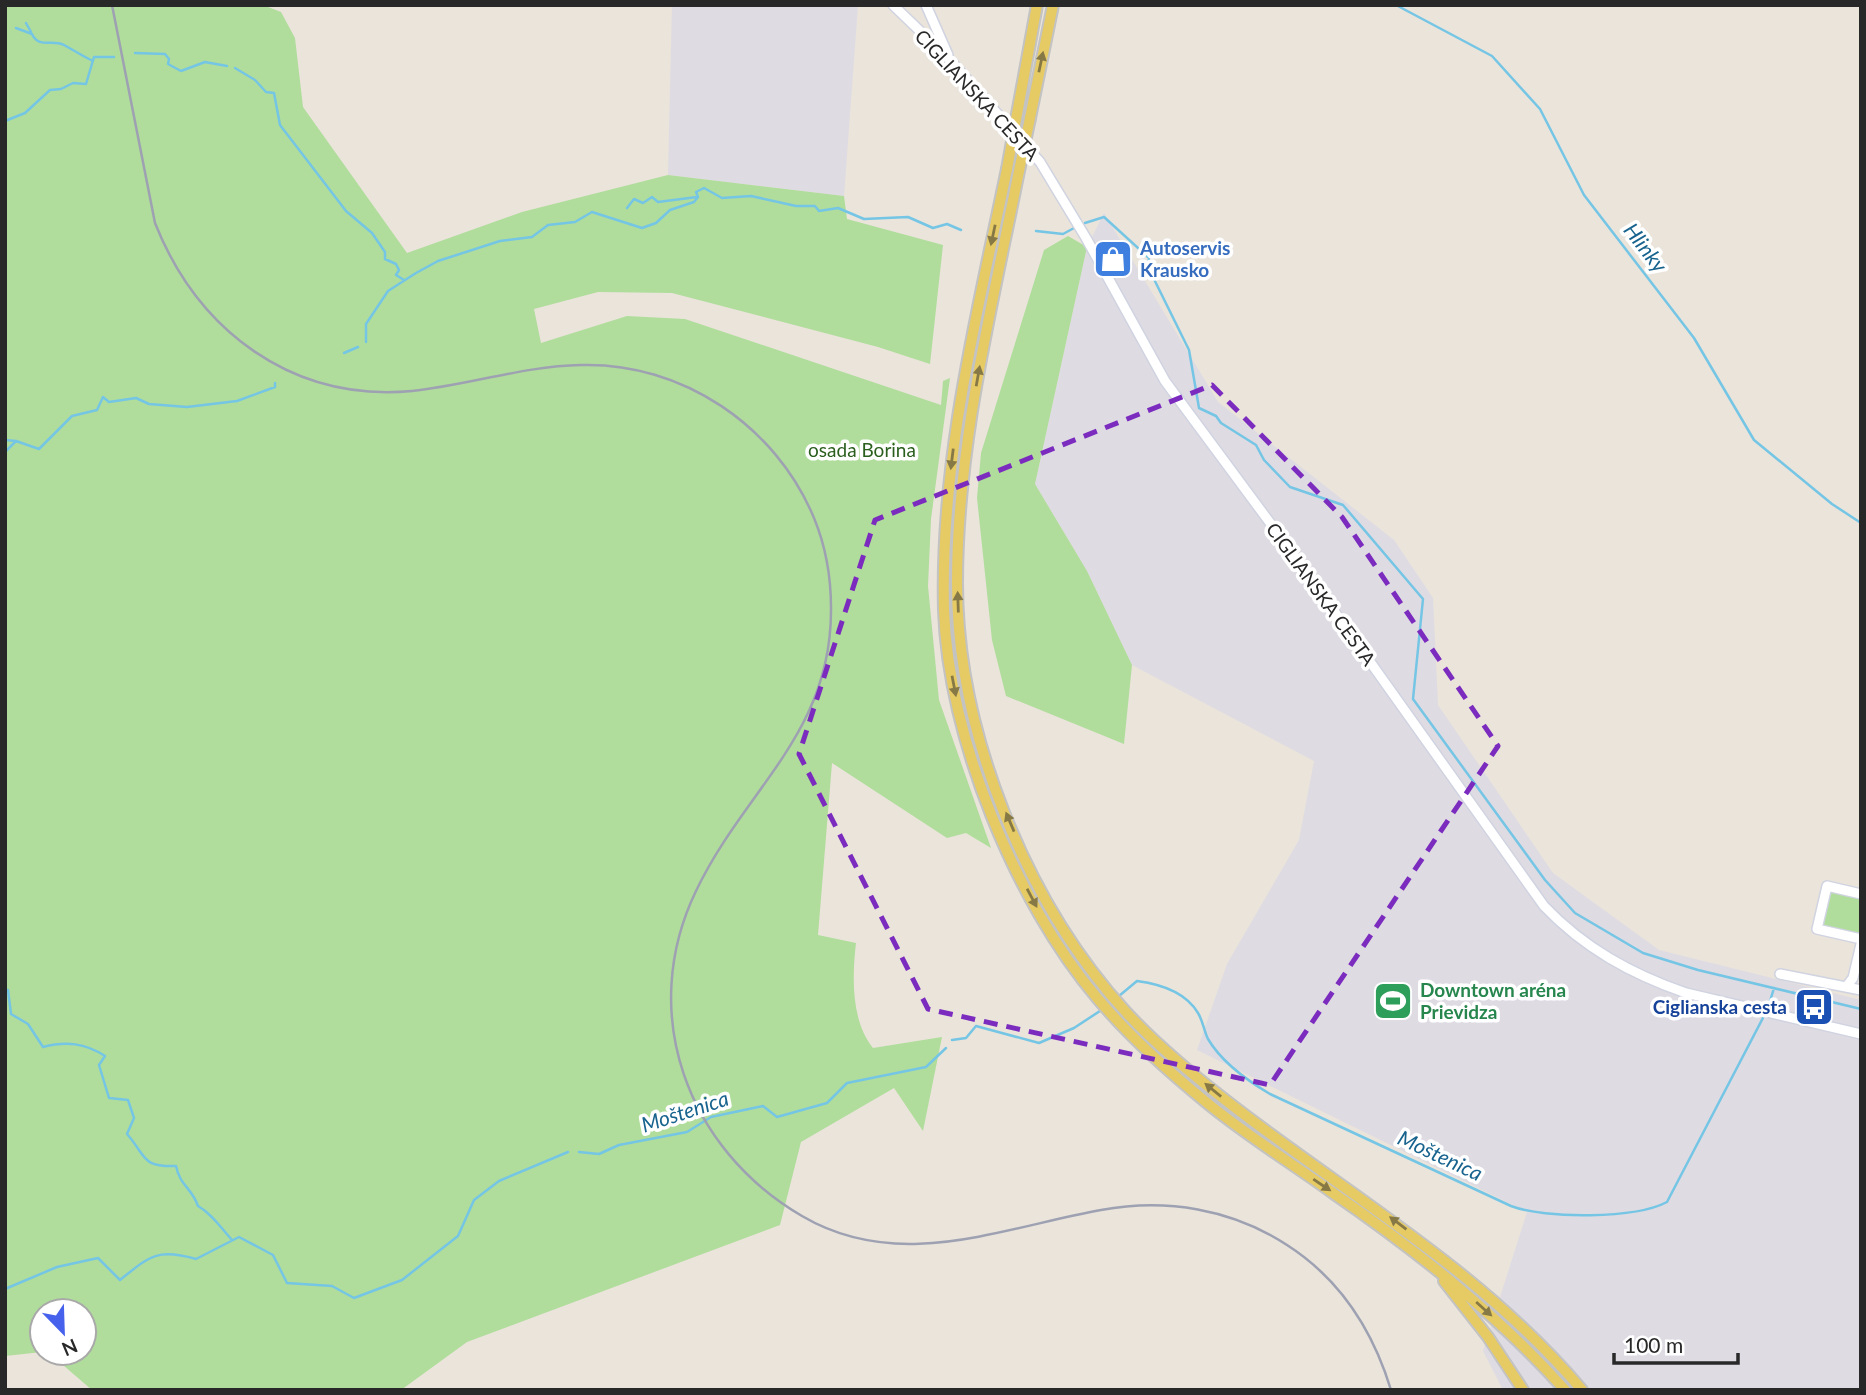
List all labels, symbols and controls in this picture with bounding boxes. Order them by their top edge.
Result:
street label: CIGLIANSKA CESTA [911,24,1044,165]
one-way arrow [1036,51,1047,73]
water label: Hlinky [1619,218,1674,277]
one-way arrow [987,224,998,246]
place label: Autoservis Krausko [1139,236,1230,281]
shop icon: Autoservis Krausko [1092,238,1134,280]
one-way arrow [973,365,984,387]
park label: osada Borina [808,438,916,461]
one-way arrow [947,448,958,470]
street label: CIGLIANSKA CESTA [1262,518,1381,670]
one-way arrow [952,591,963,613]
one-way arrow [948,675,959,697]
one-way arrow [1004,812,1016,832]
one-way arrow [1026,888,1038,908]
place label: Downtown aréna Prievidza [1420,978,1566,1023]
sports icon: Downtown aréna Prievidza [1372,980,1414,1022]
bus stop icon: Ciglianska cesta [1793,986,1835,1028]
place label: Ciglianska cesta [1653,995,1787,1018]
one-way arrow [1205,1083,1222,1098]
water label: Moštenica [638,1085,731,1136]
water label: Moštenica [1394,1124,1487,1185]
one-way arrow [1313,1178,1331,1192]
one-way arrow [1389,1216,1407,1231]
north arrow [28,1297,98,1367]
one-way arrow [1475,1301,1492,1317]
scale bar [1614,1322,1738,1366]
text: 100 m [1624,1332,1683,1357]
text: N [59,1335,81,1362]

